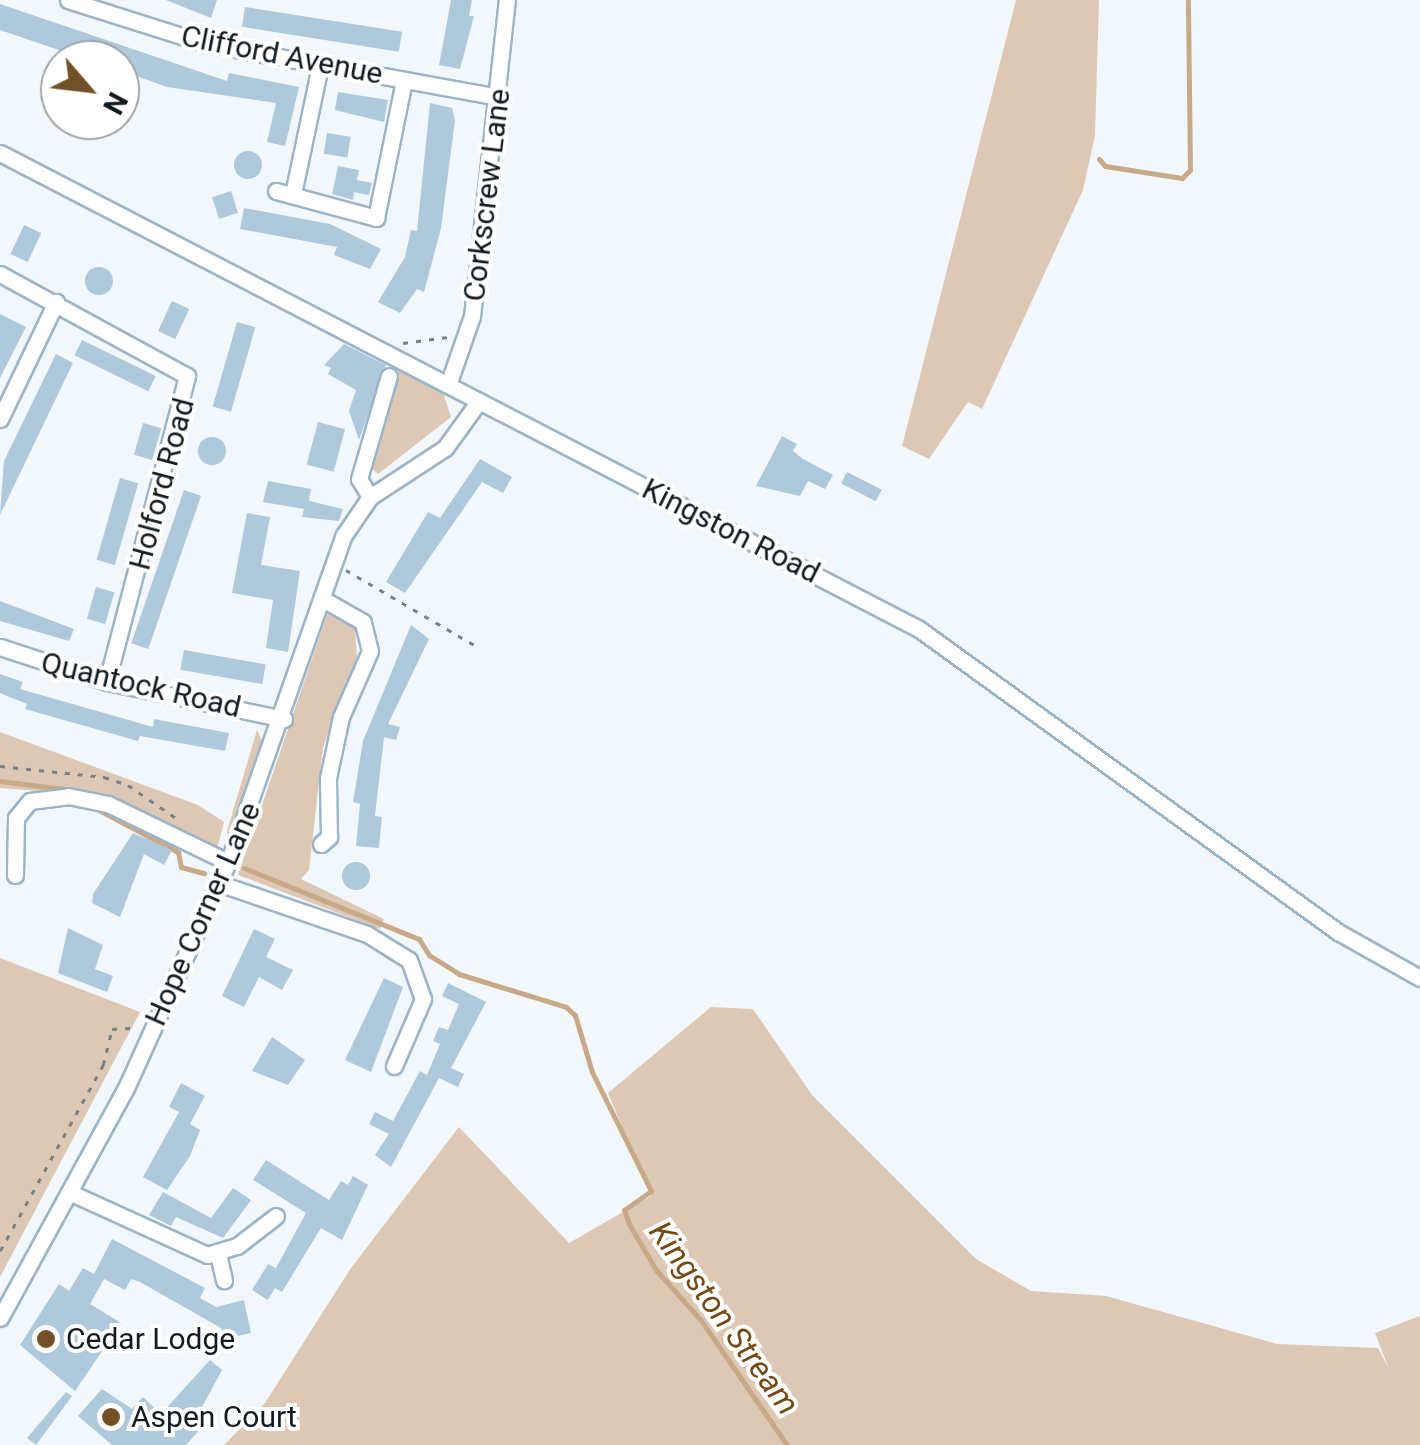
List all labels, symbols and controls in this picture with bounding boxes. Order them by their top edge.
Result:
street label: Clifford Avenue [178,18,386,92]
north arrow [40,40,140,140]
text: N [96,87,134,120]
street label: Corkscrew Lane [456,87,518,303]
street label: Holford Road [122,394,202,574]
street label: Kingston Road [636,471,826,591]
street label: Quantock Road [38,645,244,725]
street label: Hope Corner Lane [138,797,268,1031]
water label: Kingston Stream [641,1214,807,1422]
place label: Cedar Lodge [66,1321,235,1357]
marker: Cedar Lodge [35,1328,57,1350]
place label: Aspen Court [131,1399,297,1435]
marker: Aspen Court [100,1406,122,1428]

